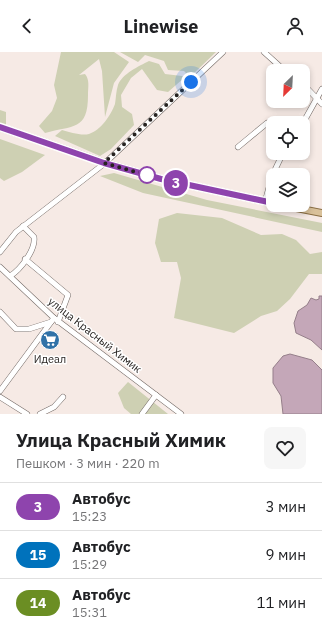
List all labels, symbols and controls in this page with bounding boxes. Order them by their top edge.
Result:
icon: back [16,15,38,37]
text: Linewise [124,15,198,38]
icon: person [284,15,306,37]
north arrow [266,64,310,108]
map controls [266,64,310,212]
your location [181,72,201,92]
button: locate [266,116,310,160]
unlabelled marker [138,166,156,184]
button: layers [266,168,310,212]
line badge: 3 [163,170,189,196]
text: 3 [172,174,180,192]
street label: улица Красный Химик [45,294,145,376]
supermarket icon: Идеал [39,329,61,351]
place label: Идеал [34,352,66,366]
button: heart [264,427,306,469]
text: Улица Красный Химик [16,428,226,452]
text: Пешком · 3 мин · 220 m [16,455,160,472]
text: Автобус [72,489,131,508]
text: 3 мин [265,497,306,516]
text: 3 [34,498,42,516]
text: 15:23 [72,508,107,525]
text: Автобус [72,537,131,556]
text: 9 мин [265,545,306,564]
text: 15 [30,546,46,564]
text: 15:29 [72,556,107,573]
text: Автобус [72,585,131,604]
text: 11 мин [256,593,306,612]
text: 14 [30,594,46,612]
text: 15:31 [72,604,107,621]

